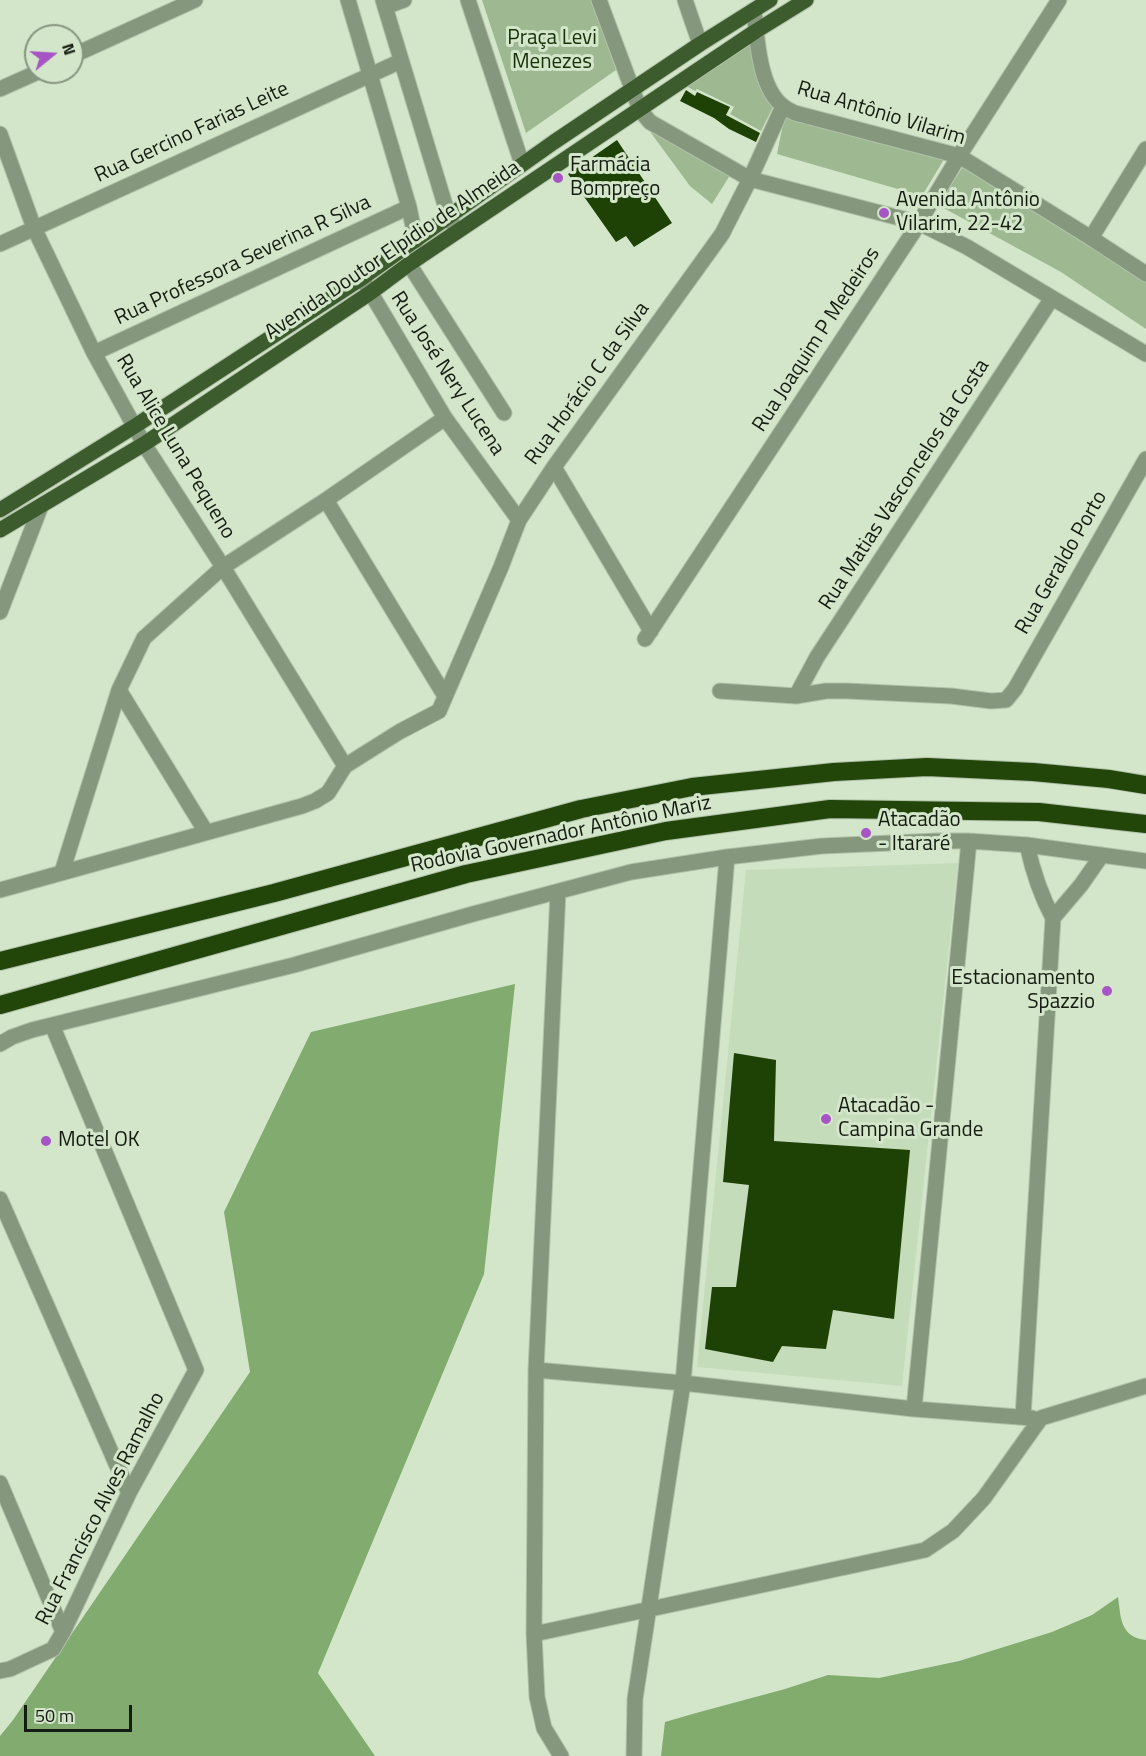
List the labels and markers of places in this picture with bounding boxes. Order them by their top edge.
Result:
place label: Farmácia Bompreço [570,153,660,203]
marker: Farmácia Bompreço [551,171,565,185]
place label: Avenida Antônio Vilarim, 22-42 [896,188,1040,238]
marker: Avenida Antônio Vilarim, 22-42 [877,206,891,220]
place label: Atacadão - Itararé [878,808,960,858]
marker: Atacadão - Itararé [859,826,873,840]
place label: Estacionamento Spazzio [951,966,1095,1016]
marker: Estacionamento Spazzio [1100,984,1114,998]
place label: Atacadão - Campina Grande [838,1094,983,1144]
marker: Atacadão - Campina Grande [819,1112,833,1126]
place label: Motel OK [58,1128,140,1154]
marker: Motel OK [39,1134,53,1148]

